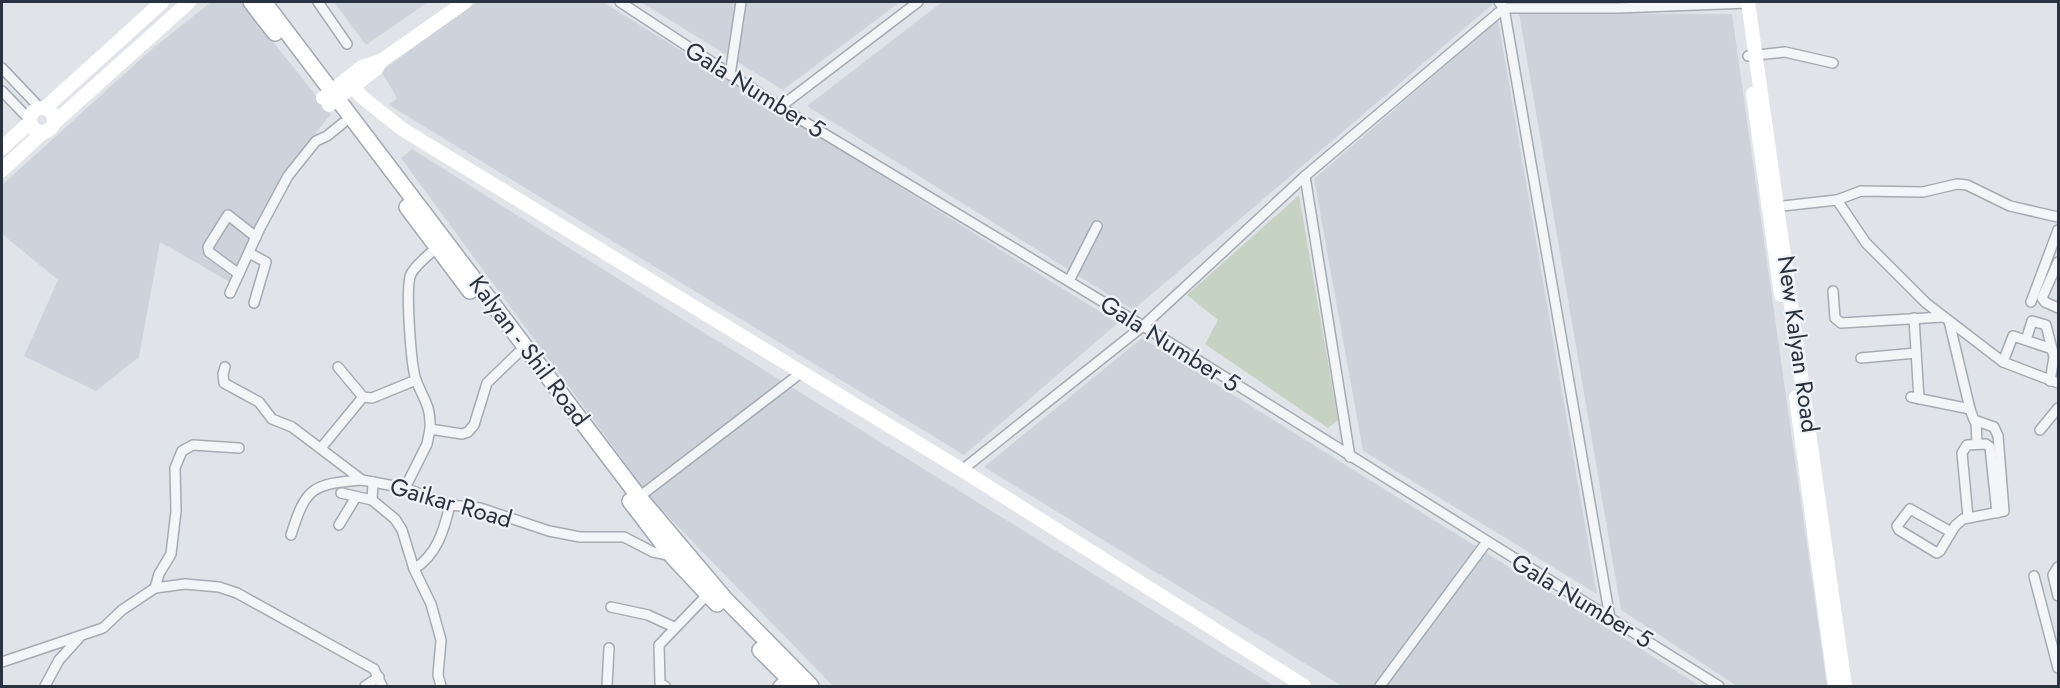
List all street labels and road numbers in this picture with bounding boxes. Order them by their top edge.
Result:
street label: Gala Number 5 [678,33,832,147]
street label: New Kalyan Road [1769,253,1828,435]
street label: Kalyan - Shil Road [461,268,598,434]
street label: Gala Number 5 [1093,287,1247,401]
street label: Gaikar Road [386,468,516,537]
street label: Gala Number 5 [1505,545,1660,657]

